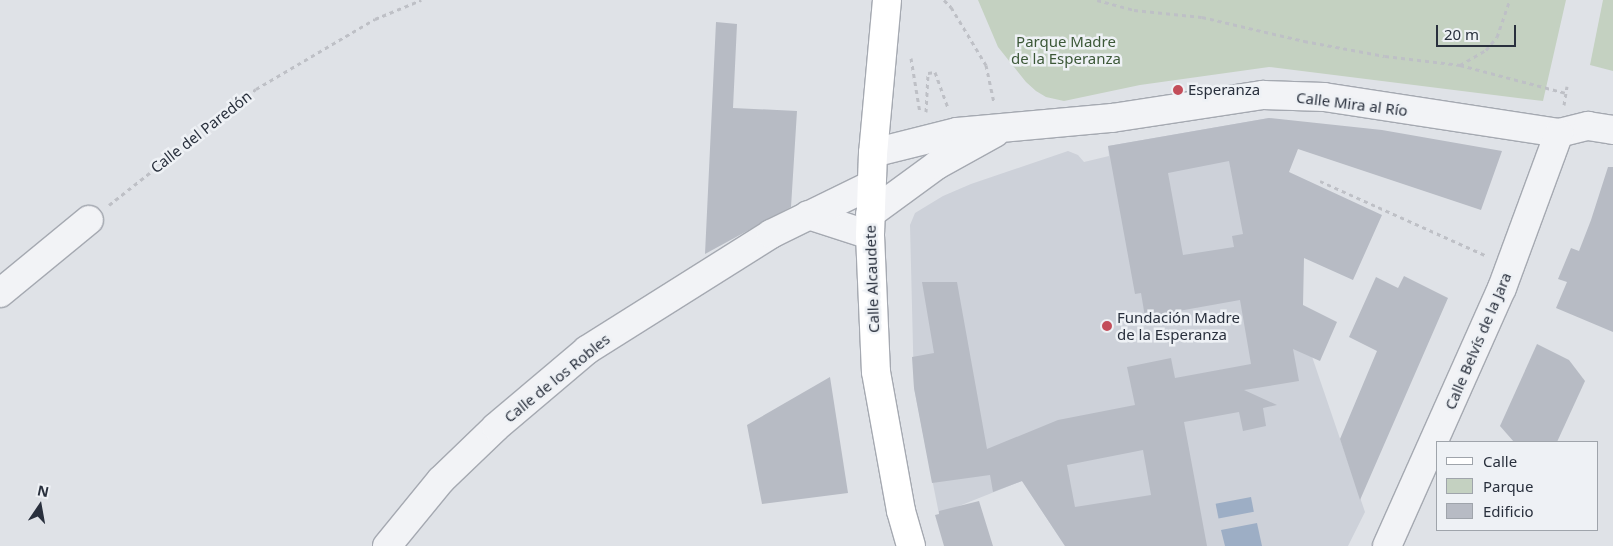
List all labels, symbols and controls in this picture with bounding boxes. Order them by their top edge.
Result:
scale bar [1438,15,1518,47]
text: 20 m [1444,24,1479,44]
park label: Parque Madre de la Esperanza [1011,32,1121,67]
place label: Esperanza [1188,81,1260,99]
marker: Esperanza [1172,84,1184,96]
street label: Calle del Paredón [147,87,255,177]
street label: Calle Mira al Río [1295,88,1409,120]
street label: Calle Alcaudete [861,225,883,333]
street label: Calle Belvís de la Jara [1441,270,1515,412]
place label: Fundación Madre de la Esperanza [1117,308,1240,343]
marker: Fundación Madre de la Esperanza [1101,320,1113,332]
street label: Calle de los Robles [501,330,613,426]
legend [1436,441,1598,531]
text: Calle [1483,451,1517,471]
text: Parque [1483,476,1533,496]
text: N [36,480,51,501]
north arrow [15,481,65,531]
text: Edificio [1483,501,1534,521]

